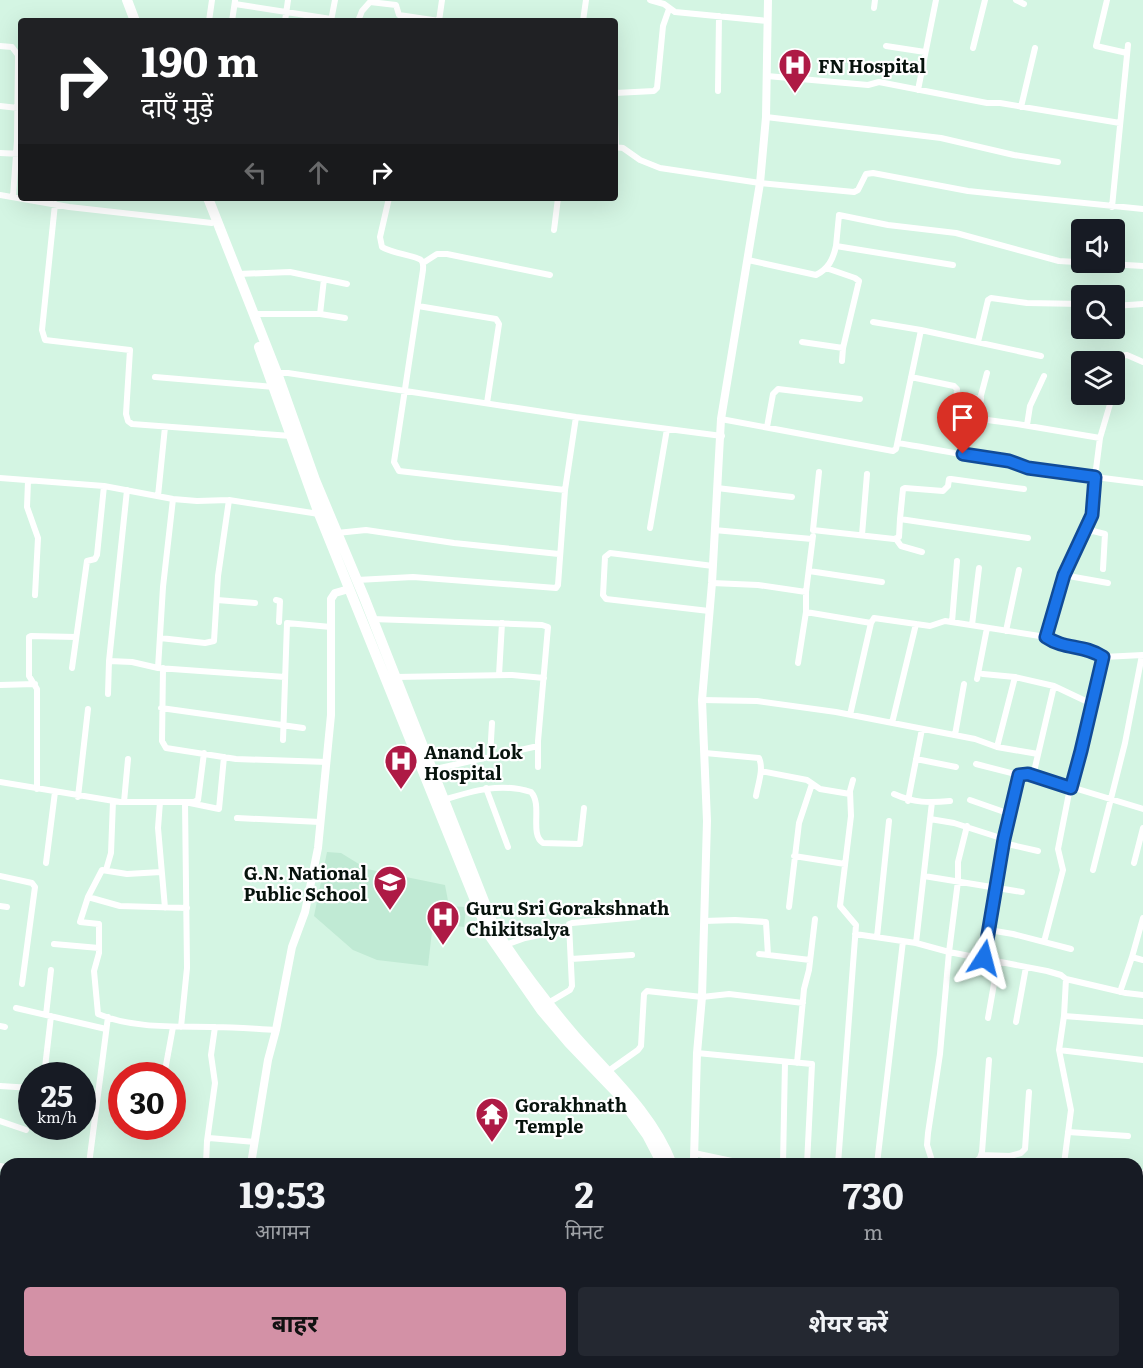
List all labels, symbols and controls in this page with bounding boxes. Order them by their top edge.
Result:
text: 190 m [141,28,259,90]
icon: right [42,42,120,120]
hospital icon: FN Hospital [777,47,813,94]
place label: FN Hospital [818,52,927,79]
text: दाएँ मुड़ें [141,85,213,125]
icon: left [239,156,272,189]
icon: ahead [302,156,335,189]
icon: right [365,156,398,189]
map controls [1071,219,1125,405]
button: sound [1071,219,1125,273]
button: search [1071,285,1125,339]
button: layers [1071,351,1125,405]
pin [937,392,988,454]
icon: arrive [946,401,979,434]
place label: Anand Lok Hospital [424,738,524,786]
hospital icon: Anand Lok Hospital [383,743,419,790]
place label: G.N. National Public School [243,859,367,907]
school or university icon: G.N. National Public School [372,864,408,911]
place label: Guru Sri Gorakshnath Chikitsalya [466,894,670,942]
hospital icon: Guru Sri Gorakshnath Chikitsalya [425,899,461,946]
position arrow [952,926,1016,990]
speed limit sign: 30 [108,1062,186,1140]
text: 25 [41,1072,73,1116]
place label: Gorakhnath Temple [515,1091,627,1139]
temple icon: Gorakhnath Temple [474,1096,510,1143]
text: km/h [37,1105,77,1128]
text: 19:53 [239,1166,326,1219]
text: 2 [574,1166,594,1219]
text: 730 [842,1167,904,1220]
text: आगमन [255,1215,310,1245]
text: मिनट [565,1215,603,1245]
text: m [863,1216,883,1246]
button: बाहर [24,1287,566,1356]
button: शेयर करें [578,1287,1119,1356]

